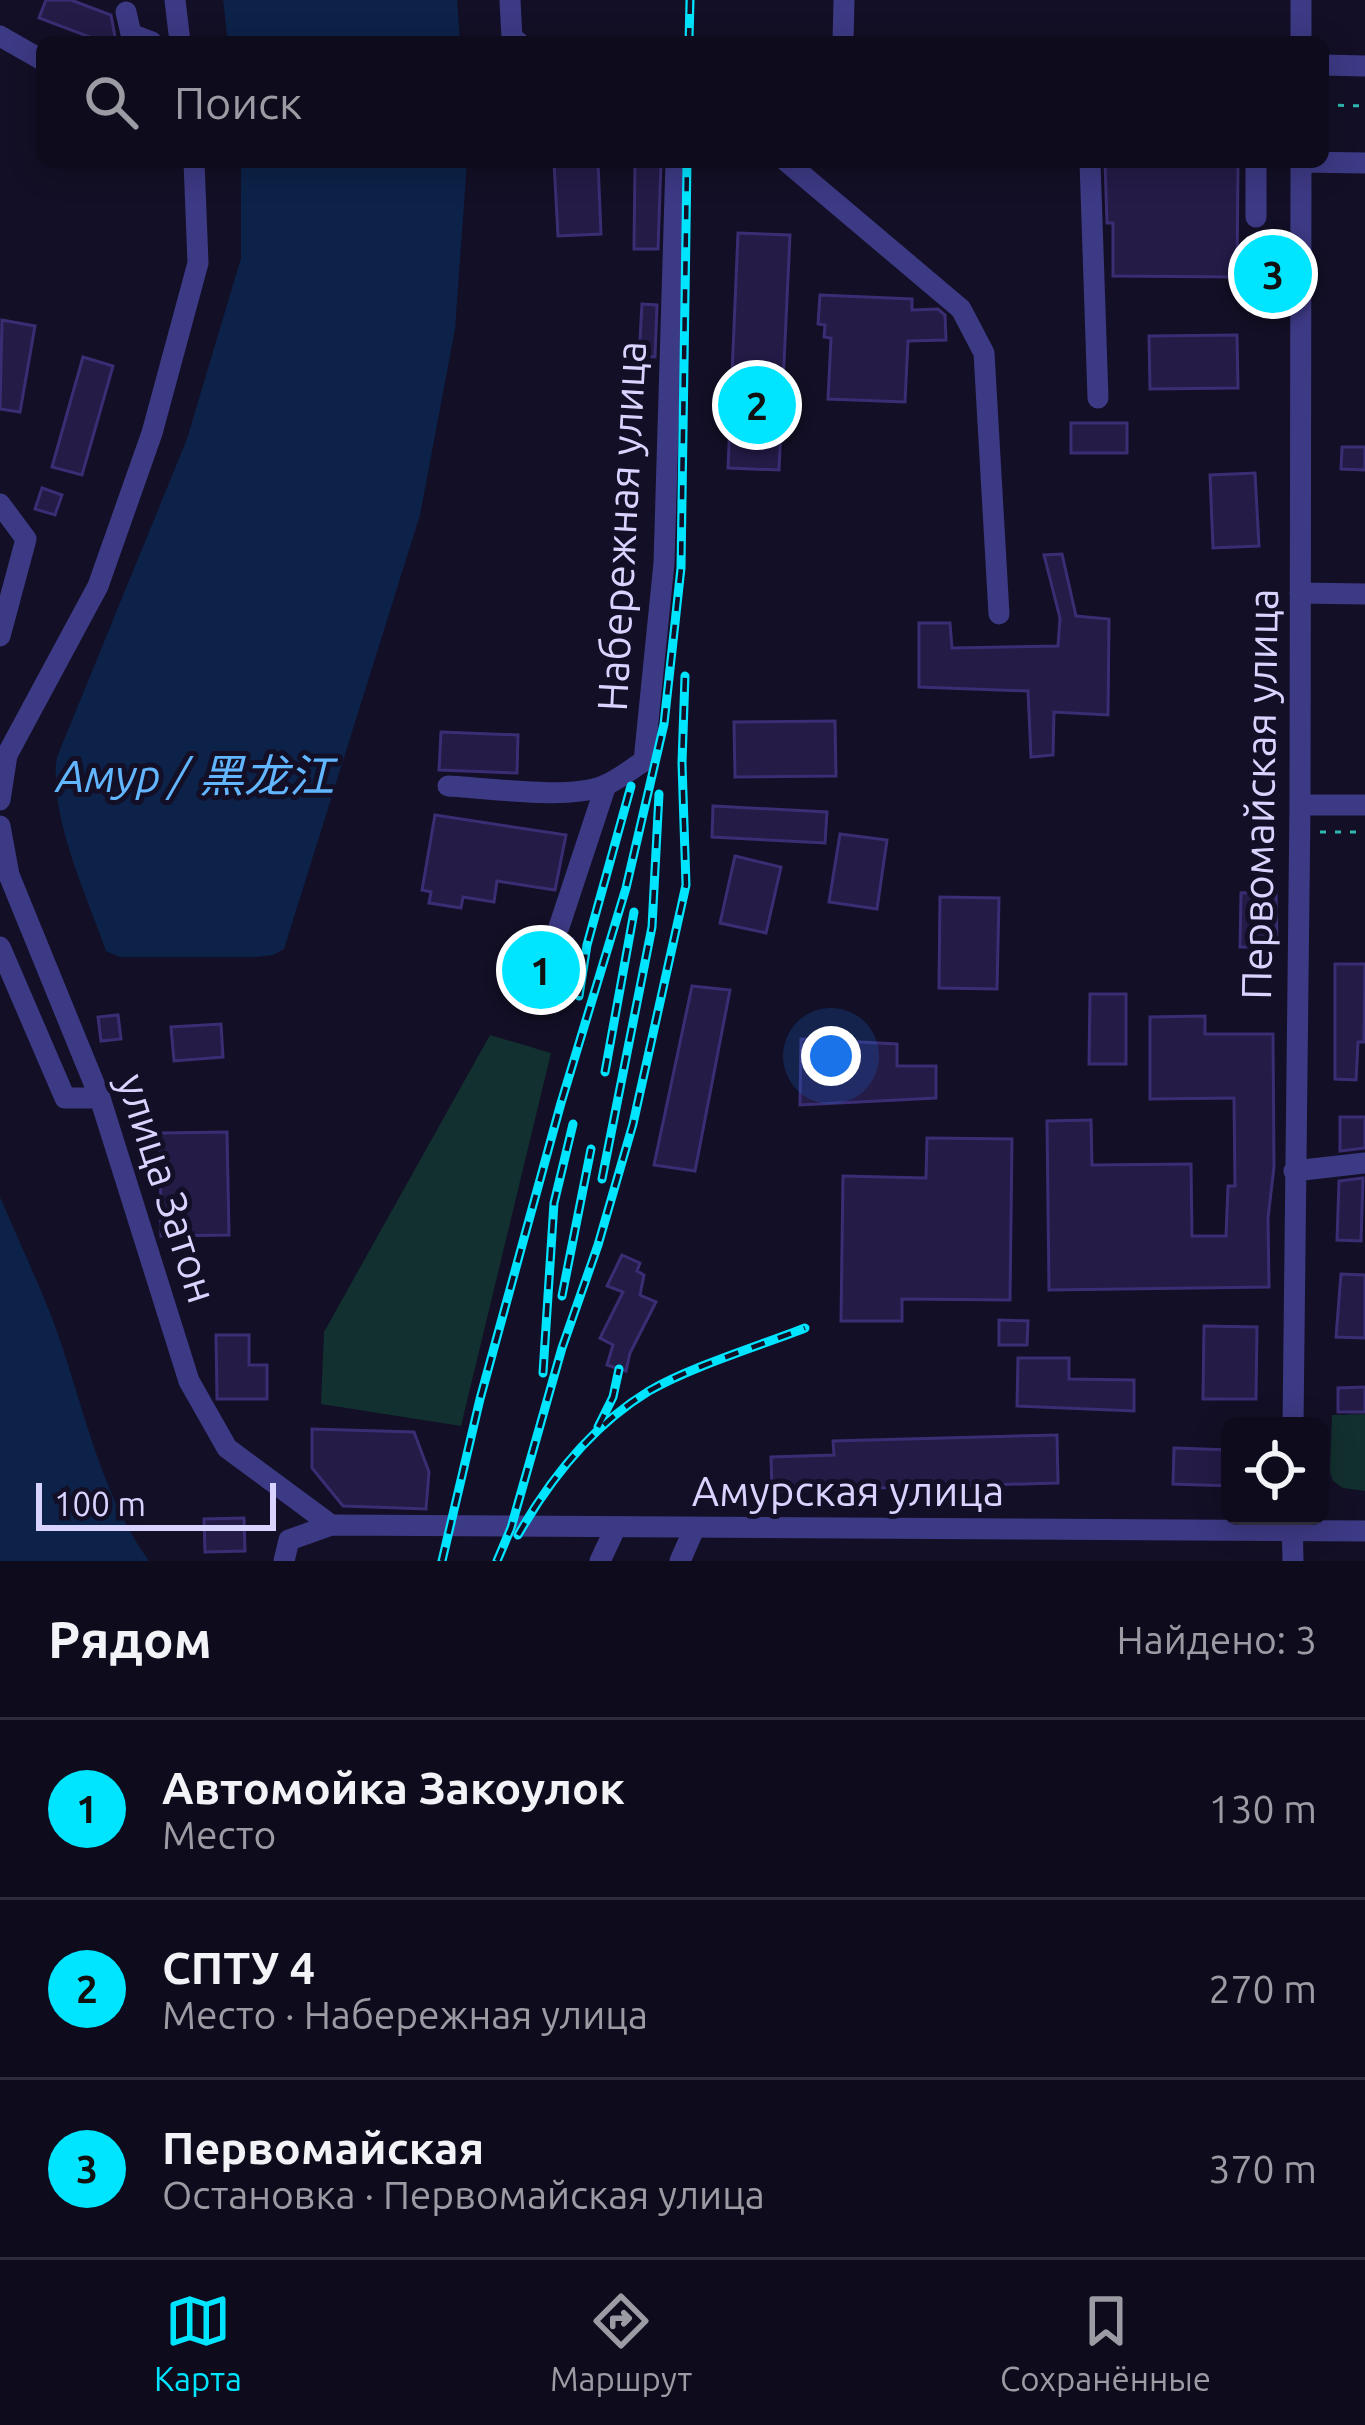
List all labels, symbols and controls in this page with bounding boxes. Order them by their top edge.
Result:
search box [36,36,1329,168]
icon: search [78,69,144,135]
text: Поиск [174,77,302,128]
pin: 3 [1234,229,1312,319]
street label: Набережная улица [588,340,654,712]
pin: 2 [718,360,796,450]
street label: Первомайская улица [1232,588,1286,1000]
water label: Амур / 黑龙江 [54,750,339,801]
pin: 1 [502,925,580,1015]
your location [801,1026,861,1086]
street label: улица Затон [109,1068,227,1308]
map controls [1221,1417,1329,1525]
button: locate [1221,1417,1329,1525]
street label: Амурская улица [692,1467,1004,1514]
scale bar [36,1477,276,1530]
text: 100 m [54,1485,146,1522]
text: Рядом [48,1610,212,1668]
text: Найдено: 3 [1117,1618,1317,1661]
text: Автомойка Закоулок [162,1762,625,1813]
text: 1 [76,1787,98,1830]
text: 130 m [1208,1787,1317,1830]
text: Место [162,1813,276,1856]
text: СПТУ 4 [162,1942,315,1993]
text: 2 [76,1967,98,2010]
text: 270 m [1208,1967,1317,2010]
text: Место · Набережная улица [162,1993,648,2036]
text: Первомайская [162,2122,484,2173]
text: 3 [76,2147,98,2190]
text: 370 m [1208,2147,1317,2190]
text: Остановка · Первомайская улица [162,2173,765,2216]
tab: Карта [154,2288,242,2397]
tab: Маршрут [550,2288,692,2397]
tab: Сохранённые [1000,2288,1211,2397]

